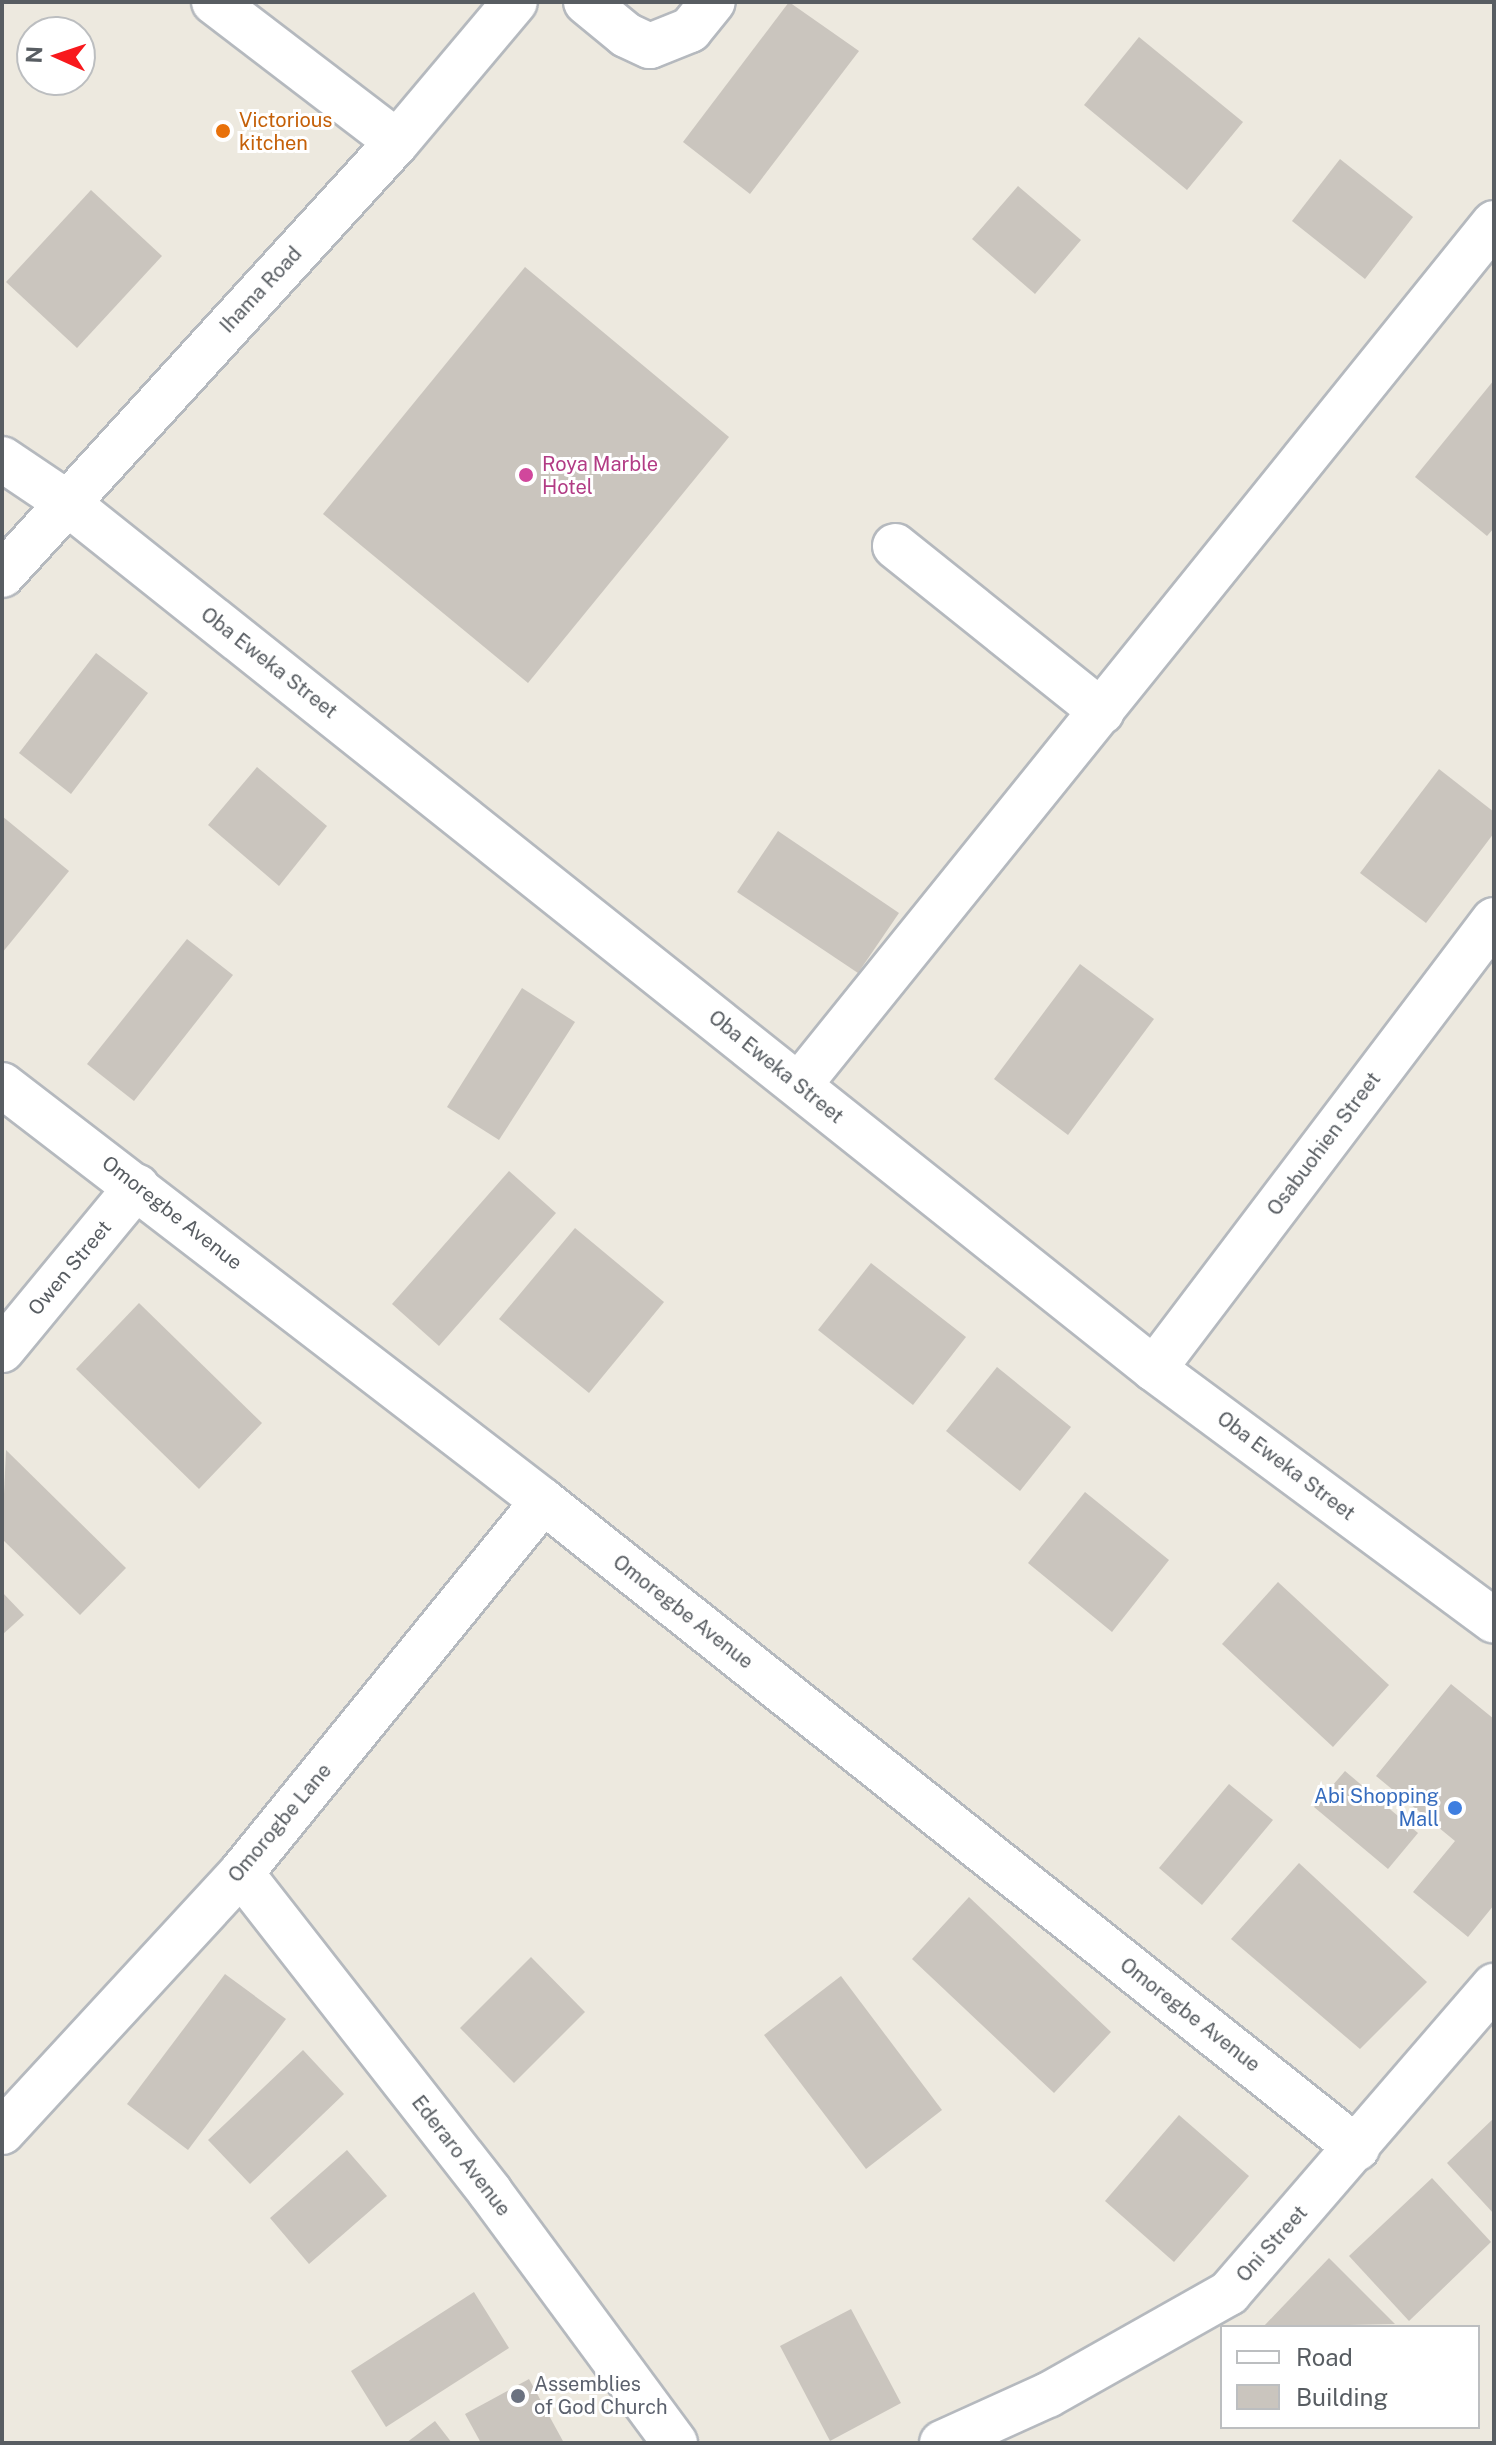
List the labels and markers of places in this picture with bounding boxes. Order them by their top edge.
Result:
place label: Victorious kitchen [239,108,332,155]
marker: Victorious kitchen [214,122,232,140]
place label: Roya Marble Hotel [542,452,658,499]
marker: Roya Marble Hotel [517,466,535,484]
place label: Abi Shopping Mall [1314,1784,1439,1831]
marker: Abi Shopping Mall [1446,1799,1464,1817]
place label: Assemblies of God Church [534,2372,667,2419]
marker: Assemblies of God Church [509,2387,527,2405]

